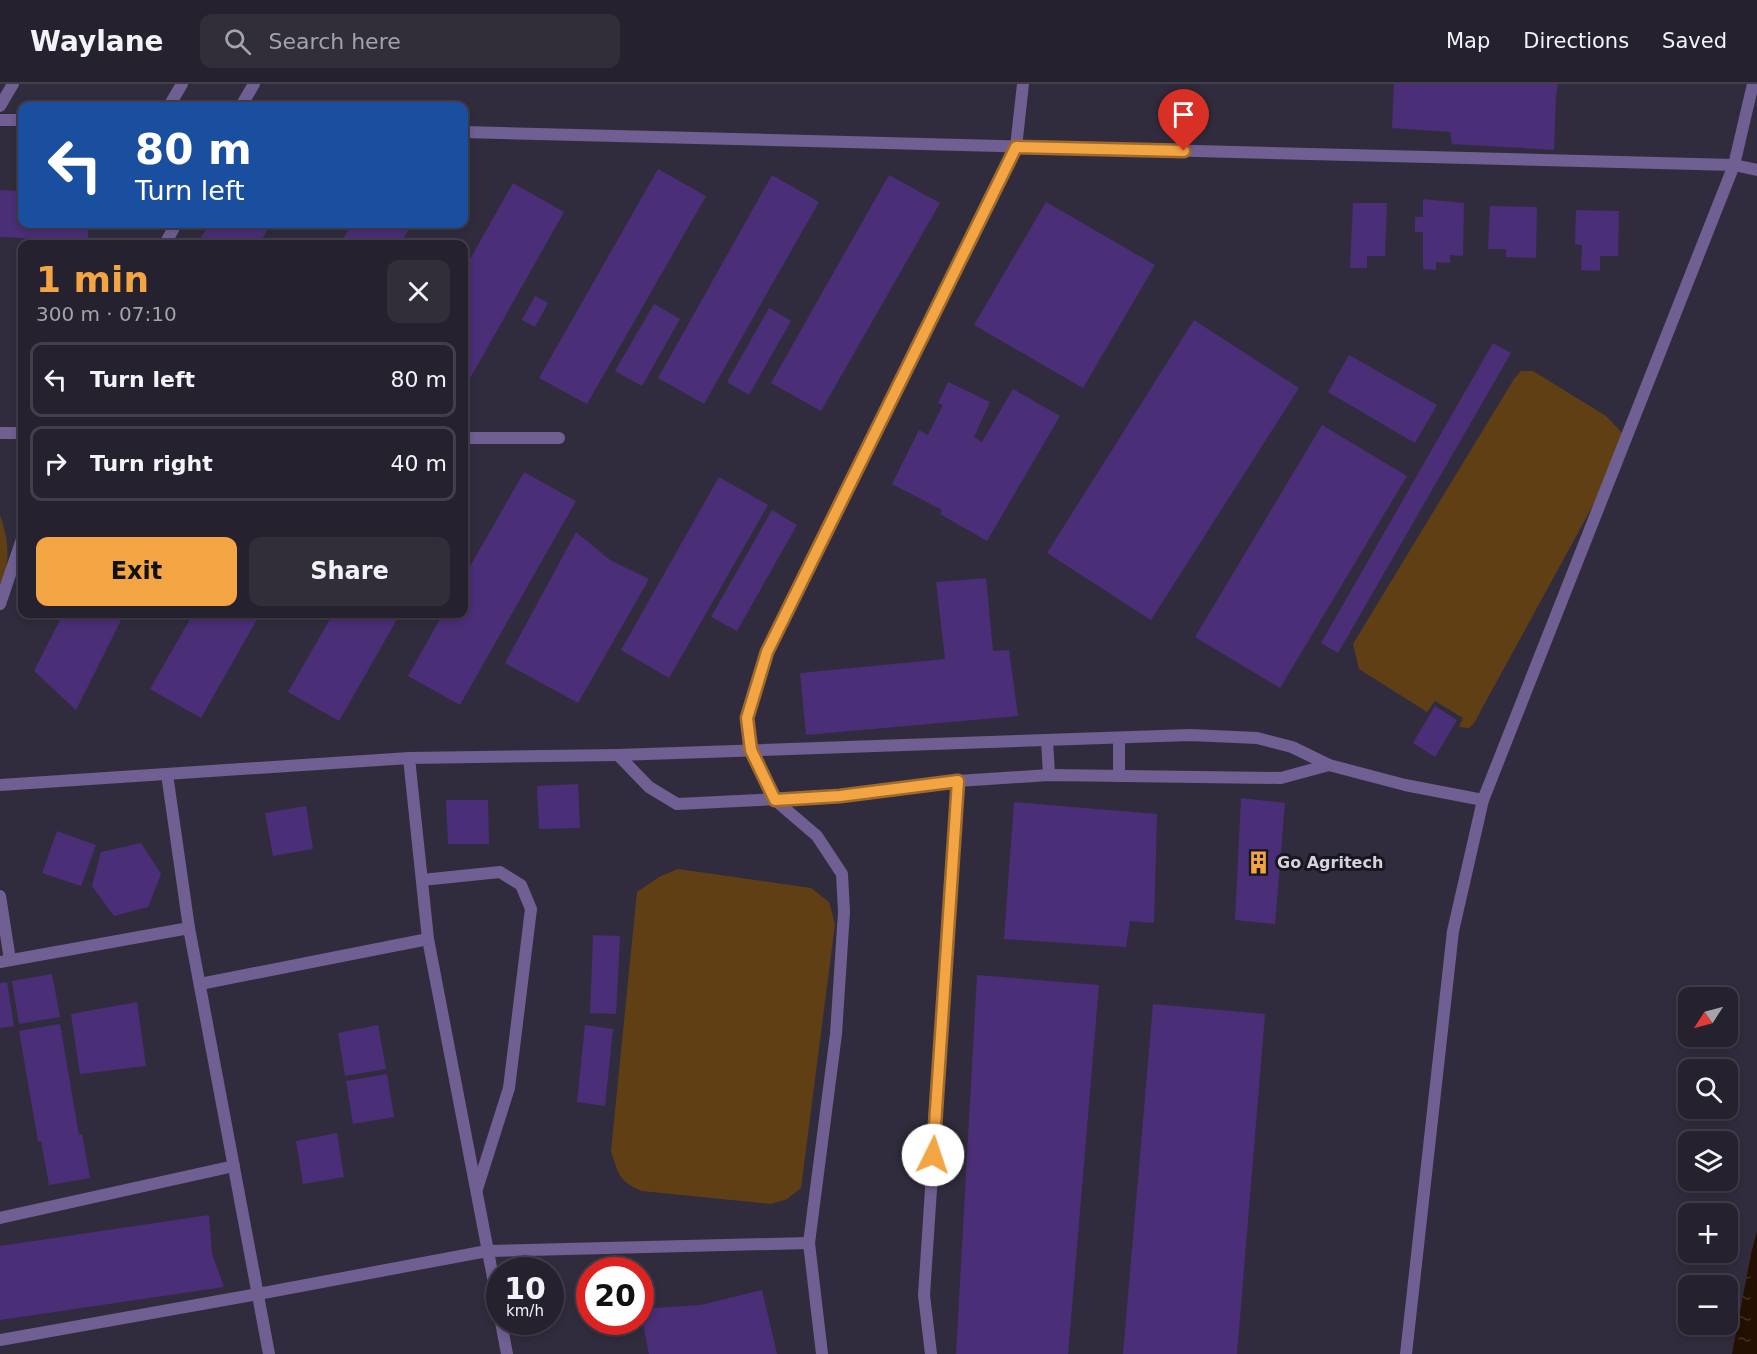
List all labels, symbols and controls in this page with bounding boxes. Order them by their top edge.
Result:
search box [200,14,620,68]
text: Waylane [30,25,164,58]
icon: search [221,25,254,58]
text: Search here [269,29,401,54]
text: Map [1446,29,1490,53]
text: Directions [1523,29,1629,53]
text: Saved [1662,29,1727,53]
pin [1158,89,1209,151]
icon: arrive [1167,98,1200,131]
text: 80 m [135,125,252,174]
icon: left [36,126,114,204]
text: Turn left [135,175,245,206]
text: 1 min [36,259,149,300]
button: close [387,260,450,323]
text: 300 m · 07:10 [36,302,177,326]
icon: left [39,363,72,396]
text: Turn left [90,367,195,392]
text: 80 m [391,367,447,392]
icon: right [39,447,72,480]
text: Turn right [90,451,213,476]
text: 40 m [391,451,447,476]
button: Exit [36,537,237,606]
button: Share [249,537,450,606]
building icon: Go Agritech [1246,849,1272,875]
place label: Go Agritech [1277,853,1383,872]
north arrow [1678,987,1738,1047]
map controls [1678,987,1738,1335]
button: search [1678,1059,1738,1119]
position arrow [901,1123,965,1187]
button: layers [1678,1131,1738,1191]
button: + [1678,1203,1738,1263]
speed limit sign: 20 [576,1257,654,1335]
text: 10 [504,1271,546,1306]
button: − [1678,1275,1738,1335]
text: km/h [506,1302,544,1320]

